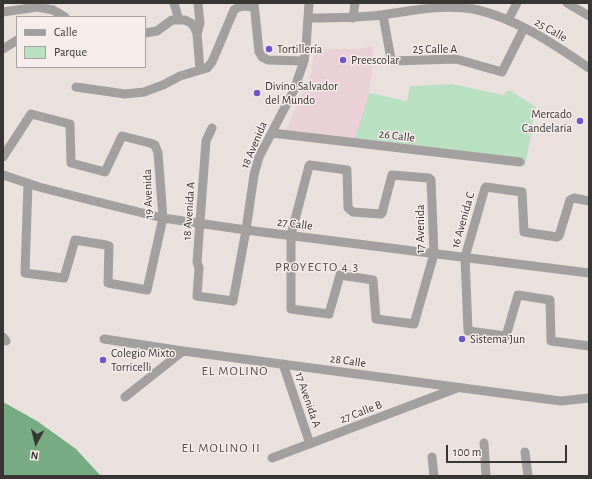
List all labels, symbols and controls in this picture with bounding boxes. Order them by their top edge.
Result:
street label: 25 Calle [532,15,570,45]
legend [16,16,146,68]
text: Calle [54,26,77,38]
place label: Tortillería [277,42,322,56]
street label: 25 Calle A [413,42,457,56]
marker: Tortillería [264,44,274,54]
text: Parque [54,46,87,58]
place label: Preescolar [351,53,399,67]
marker: Preescolar [338,55,348,65]
place label: Divino Salvador del Mundo [265,79,338,107]
marker: Divino Salvador del Mundo [252,88,262,98]
place label: Mercado Candelaria [522,107,572,135]
marker: Mercado Candelaria [575,116,585,126]
street label: 18 Avenida [238,119,270,171]
street label: 26 Calle [378,127,416,145]
street label: 19 Avenida [140,169,156,219]
street label: 18 Avenida A [180,181,198,241]
street label: 16 Avenida C [448,190,478,250]
street label: 17 Avenida [413,204,427,254]
street label: 27 Calle [276,215,314,233]
district label: PROYECTO 4.3 [275,259,359,275]
place label: Sistema Jun [470,332,525,346]
marker: Sistema Jun [457,334,467,344]
place label: Colegio Mixto Torricelli [111,346,175,374]
street label: 28 Calle [329,351,367,371]
marker: Colegio Mixto Torricelli [98,355,108,365]
district label: EL MOLINO [201,363,269,379]
street label: 17 Avenida A [292,370,324,430]
street label: 27 Calle B [338,397,384,427]
north arrow [16,423,56,463]
scale bar [448,437,569,463]
district label: EL MOLINO II [181,440,261,456]
text: 100 m [453,446,481,458]
text: N [30,449,39,461]

